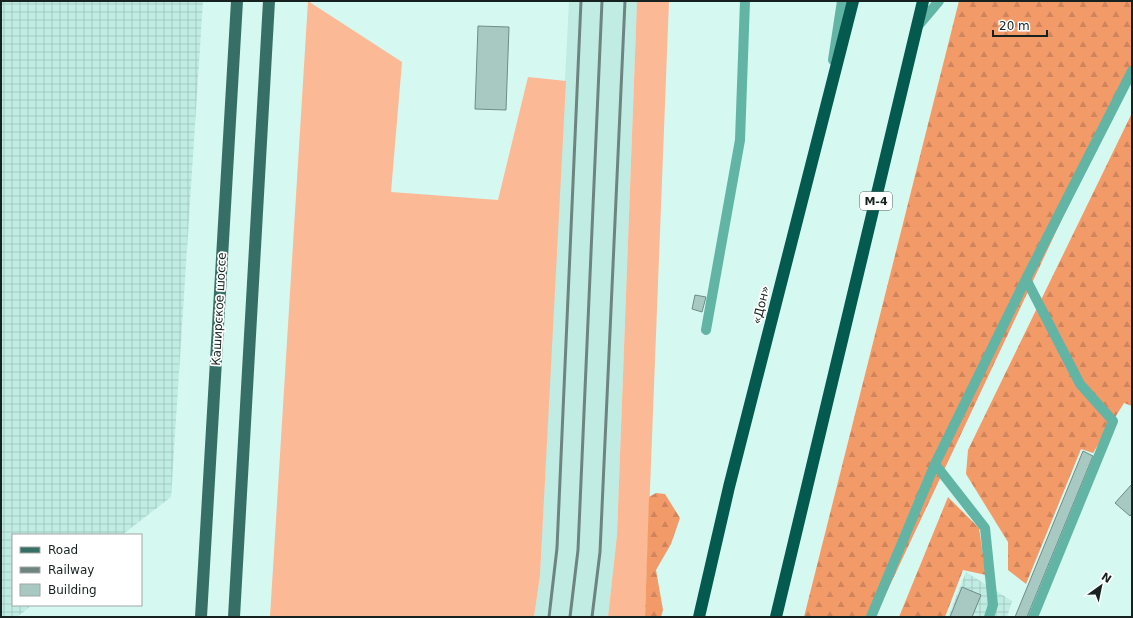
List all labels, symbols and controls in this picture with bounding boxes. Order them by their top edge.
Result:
scale bar [993,12,1047,38]
text: 20 m [999,19,1030,33]
road number: М-4 [860,192,892,210]
street label: Каширское шоссе [209,252,229,366]
street label: «Дон» [749,284,773,326]
legend [12,534,142,606]
text: Road [48,543,78,557]
text: Railway [48,563,94,577]
north arrow [1081,566,1121,606]
text: N [1099,570,1114,586]
text: Building [48,583,97,597]

